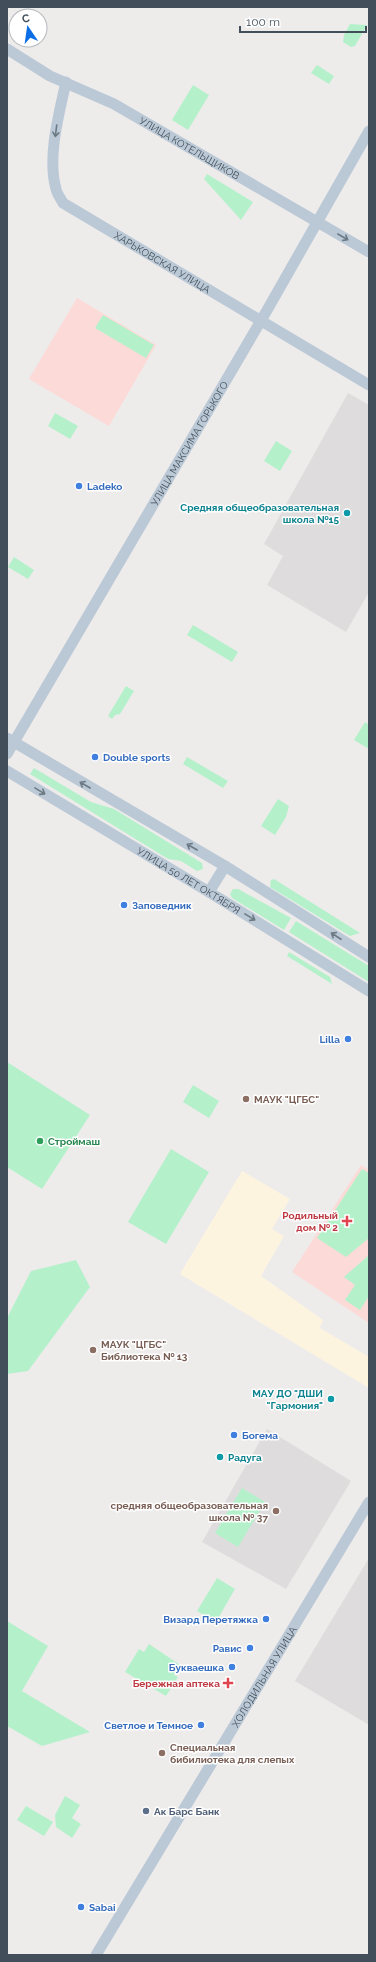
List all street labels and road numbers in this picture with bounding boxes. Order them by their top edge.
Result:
street label: УЛИЦА КОТЕЛЬЩИКОВ [138,115,242,181]
street label: ХАРЬКОВСКАЯ УЛИЦА [113,229,213,295]
street label: УЛИЦА МАКСИМА ГОРЬКОГО [148,379,230,508]
street label: УЛИЦА 50 ЛЕТ ОКТЯБРЯ [135,845,242,916]
street label: ХОЛОДИЛЬНАЯ УЛИЦА [229,1624,298,1729]

